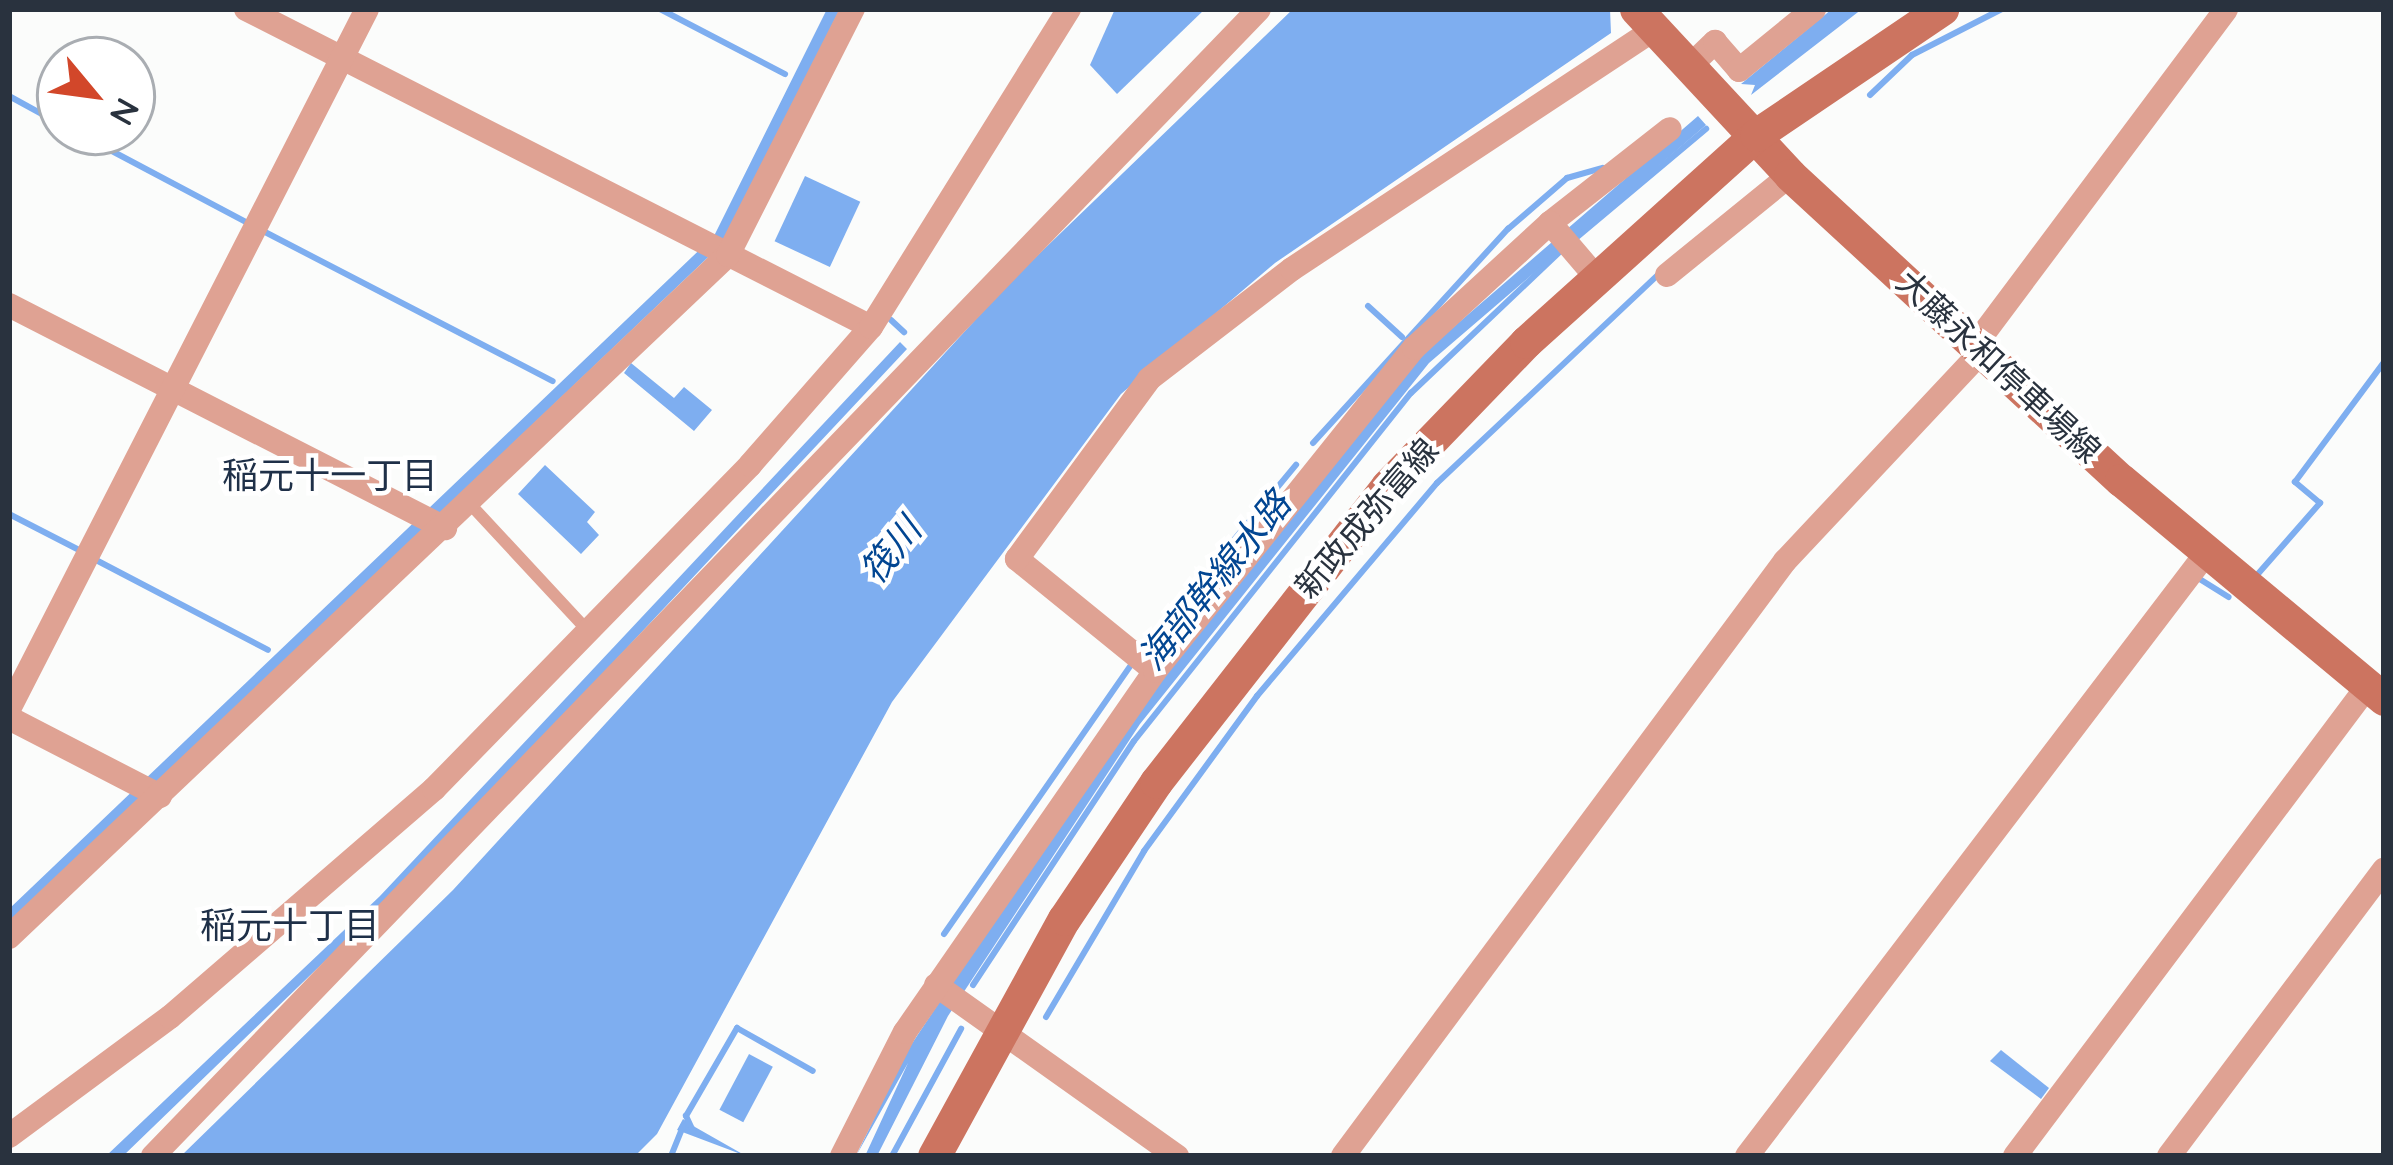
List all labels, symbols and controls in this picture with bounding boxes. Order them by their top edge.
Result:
north arrow [36,36,156,156]
text: N [101,92,149,133]
street label: 大藤永和停車場線 [1889,261,2109,471]
street label: 新政成弥富線 [1286,430,1446,606]
district label: 稲元十一丁目 [222,453,438,497]
water label: 海部幹線水路 [1129,482,1299,678]
water label: 筏川 [851,508,929,592]
district label: 稲元十丁目 [200,903,380,947]

